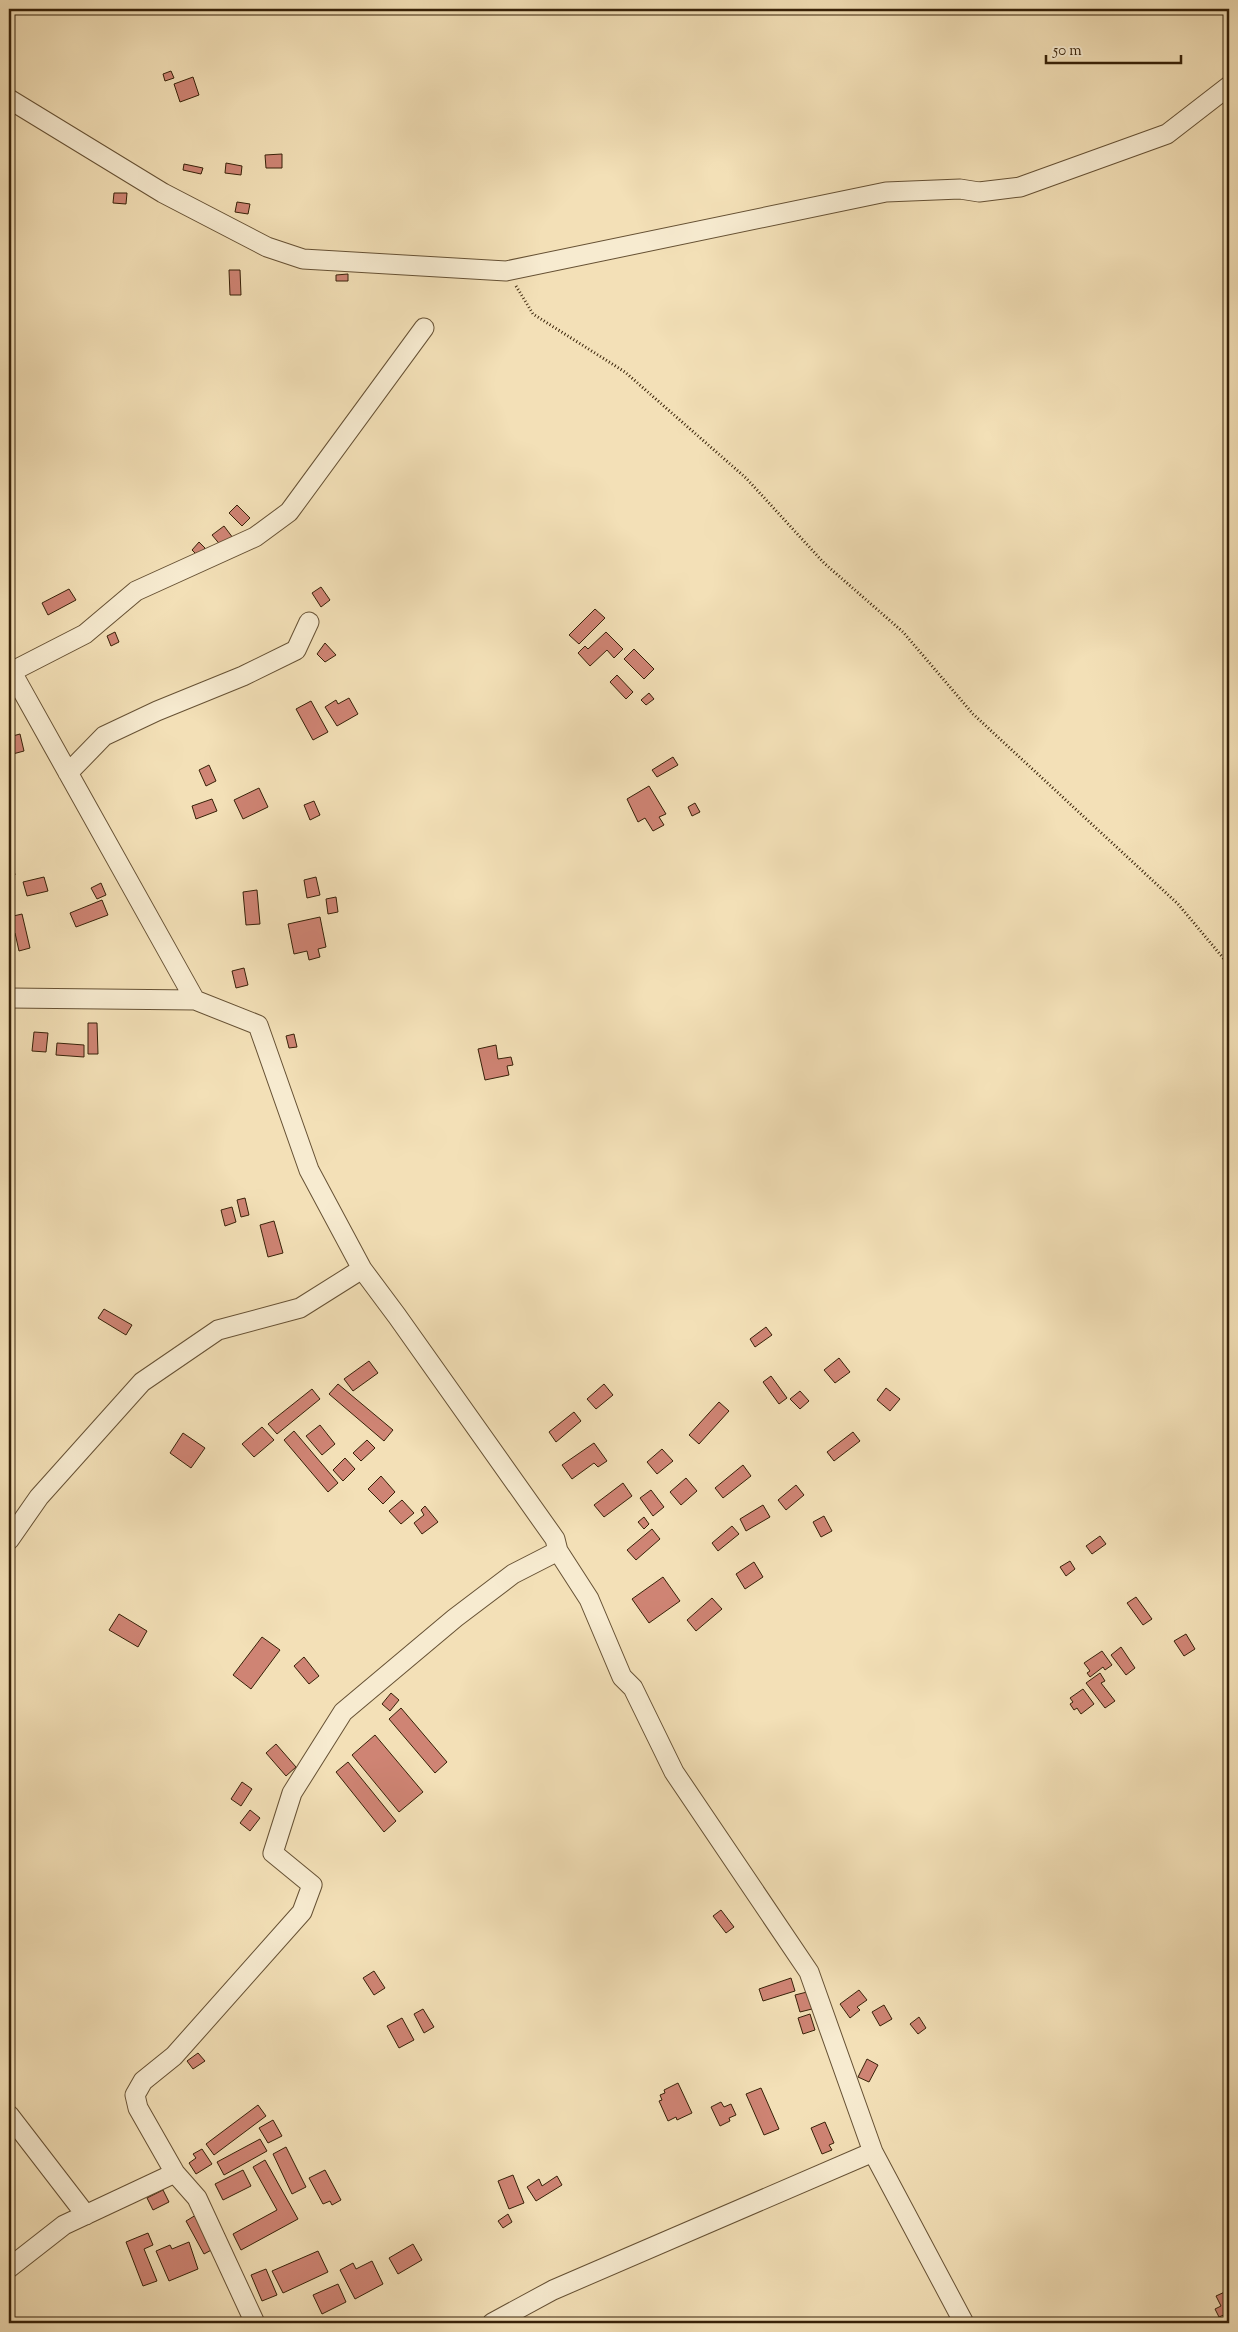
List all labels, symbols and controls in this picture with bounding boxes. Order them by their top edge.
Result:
scale bar [1046,32,1180,64]
text: 50 m [1052,41,1082,62]

